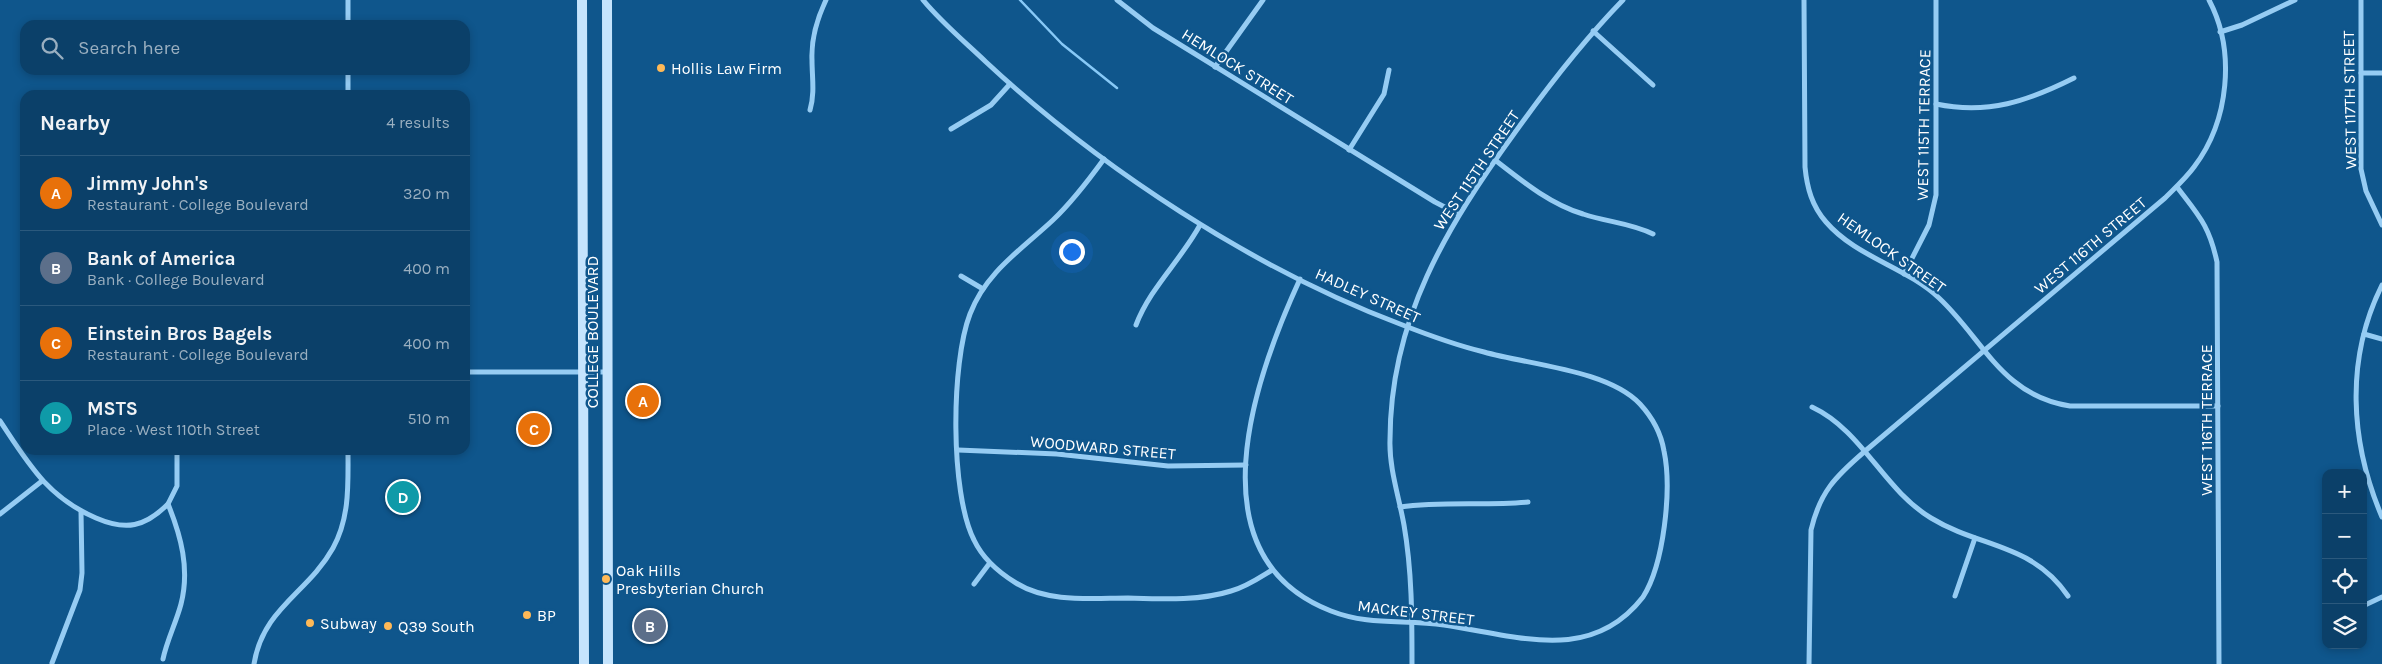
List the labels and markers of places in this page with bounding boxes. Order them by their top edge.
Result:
place label: Hollis Law Firm [671,59,782,78]
marker: Hollis Law Firm [655,62,667,74]
pin: A [627,382,659,420]
pin: C [518,410,550,448]
pin: D [387,478,419,516]
place label: Oak Hills Presbyterian Church [616,561,764,598]
marker: Oak Hills Presbyterian Church [600,573,612,585]
place label: BP [537,606,556,625]
pin: B [634,607,666,645]
marker: BP [521,609,533,621]
place label: Subway [320,614,377,633]
marker: Subway [304,617,316,629]
place label: Q39 South [398,617,475,636]
marker: Q39 South [382,620,394,632]

